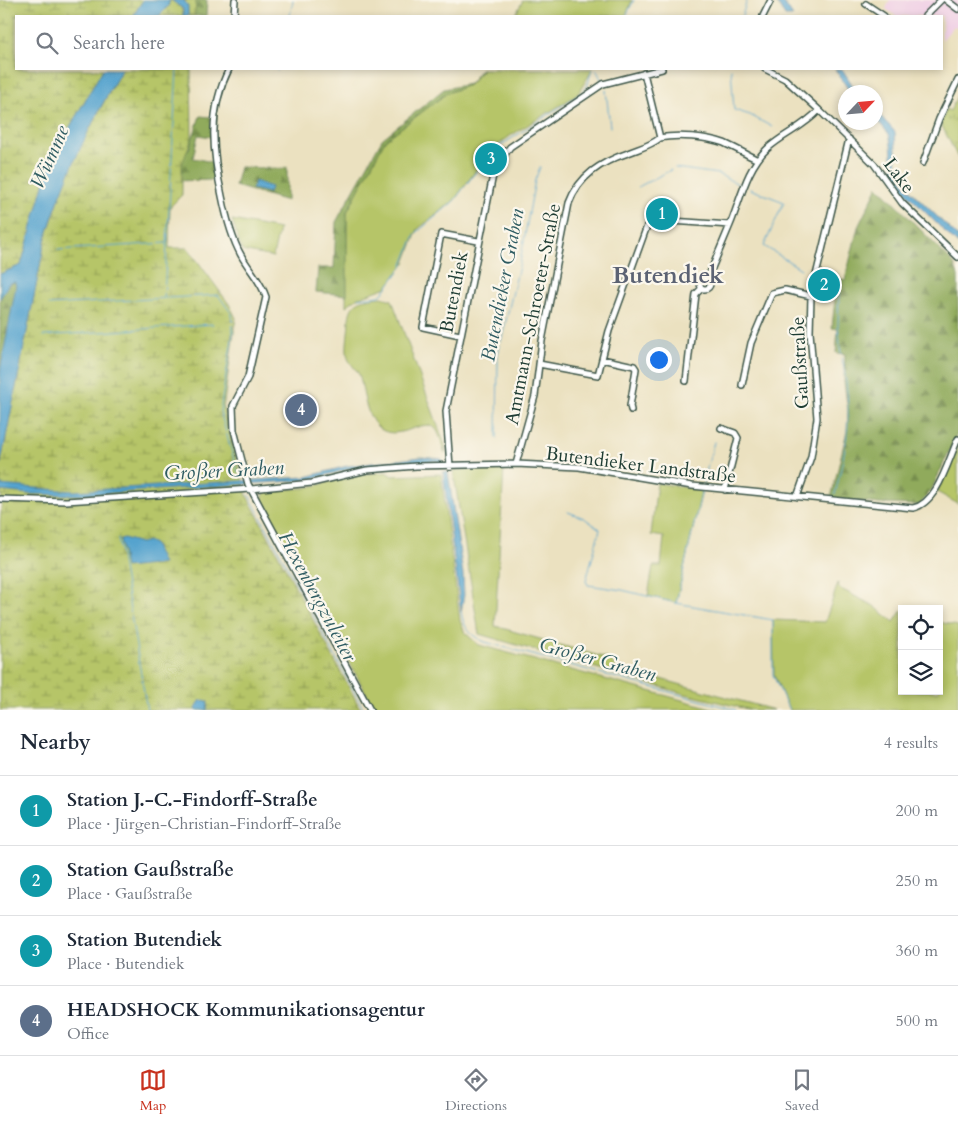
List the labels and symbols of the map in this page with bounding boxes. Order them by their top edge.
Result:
north arrow [838,85,883,130]
water label: Wümme [24,121,75,193]
pin: 3 [475,140,507,178]
street label: Lake [877,152,921,199]
pin: 1 [646,195,678,233]
street label: Amtmann-Schroeter-Straße [499,201,567,427]
water label: Butendieker Graben [474,206,531,364]
street label: Butendiek [433,248,475,335]
district label: Butendiek [612,259,724,292]
pin: 2 [808,266,840,304]
street label: Gaußstraße [785,316,815,410]
your location [646,347,672,373]
pin: 4 [285,391,317,429]
street label: Butendieker Landstraße [544,440,738,490]
water label: Großer Graben [164,454,285,487]
water label: Hexenbergzuleiter [272,526,364,667]
water label: Großer Graben [537,631,659,688]

